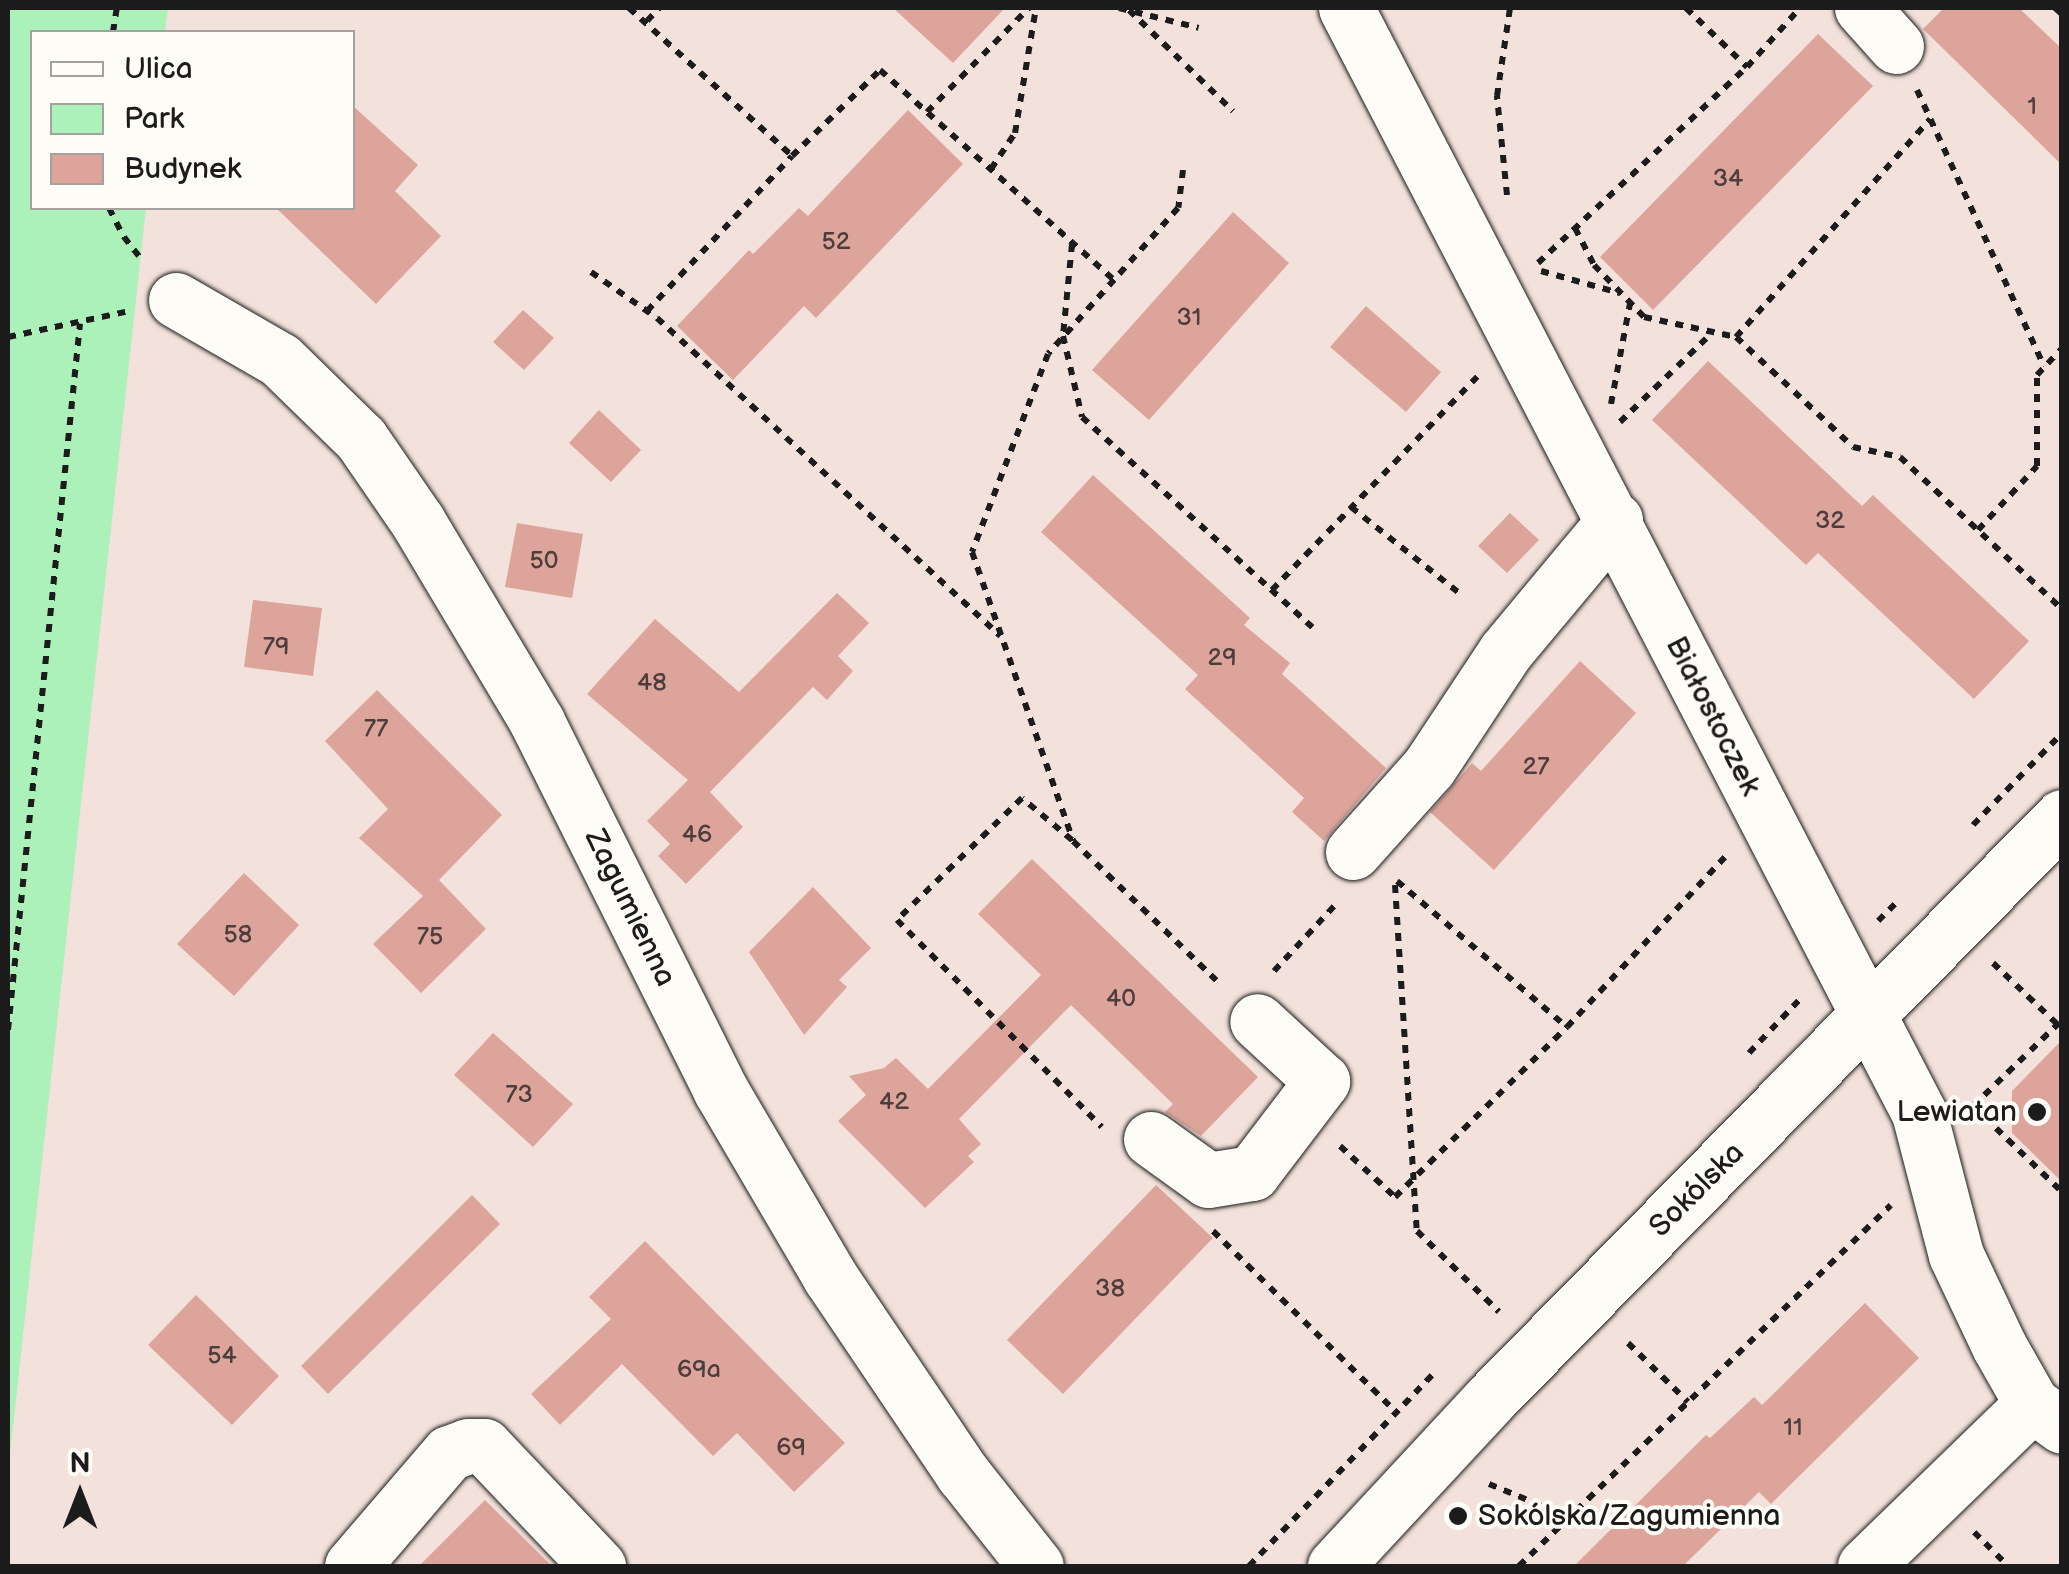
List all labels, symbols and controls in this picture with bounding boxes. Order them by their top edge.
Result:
legend [30,30,355,210]
text: Ulica [124,51,193,87]
house number: 1 [2027,92,2037,122]
text: Park [124,101,184,137]
text: Budynek [124,151,241,187]
house number: 34 [1713,164,1743,194]
house number: 52 [821,227,851,257]
house number: 31 [1176,303,1202,333]
house number: 32 [1815,506,1845,536]
house number: 50 [529,546,559,576]
street label: Białostoczek [1658,631,1768,801]
house number: 79 [263,632,289,662]
house number: 29 [1207,643,1237,673]
house number: 48 [637,668,667,698]
house number: 77 [364,714,388,744]
house number: 27 [1522,752,1550,782]
house number: 46 [682,820,712,850]
street label: Zagumienna [577,824,683,992]
house number: 58 [224,920,252,950]
house number: 75 [417,922,443,952]
house number: 40 [1106,984,1136,1014]
house number: 73 [505,1080,533,1110]
house number: 42 [879,1087,909,1117]
place label: Lewiatan [1897,1094,2017,1130]
marker: Lewiatan [2026,1101,2048,1123]
street label: Sokólska [1642,1135,1752,1245]
house number: 38 [1095,1274,1125,1304]
house number: 54 [207,1341,237,1371]
house number: 69a [677,1355,721,1385]
house number: 11 [1783,1413,1803,1443]
house number: 69 [776,1433,806,1463]
north arrow [30,1444,130,1544]
text: N [69,1447,91,1480]
place label: Sokólska/Zagumienna [1478,1498,1781,1534]
marker: Sokólska/Zagumienna [1447,1505,1469,1527]

